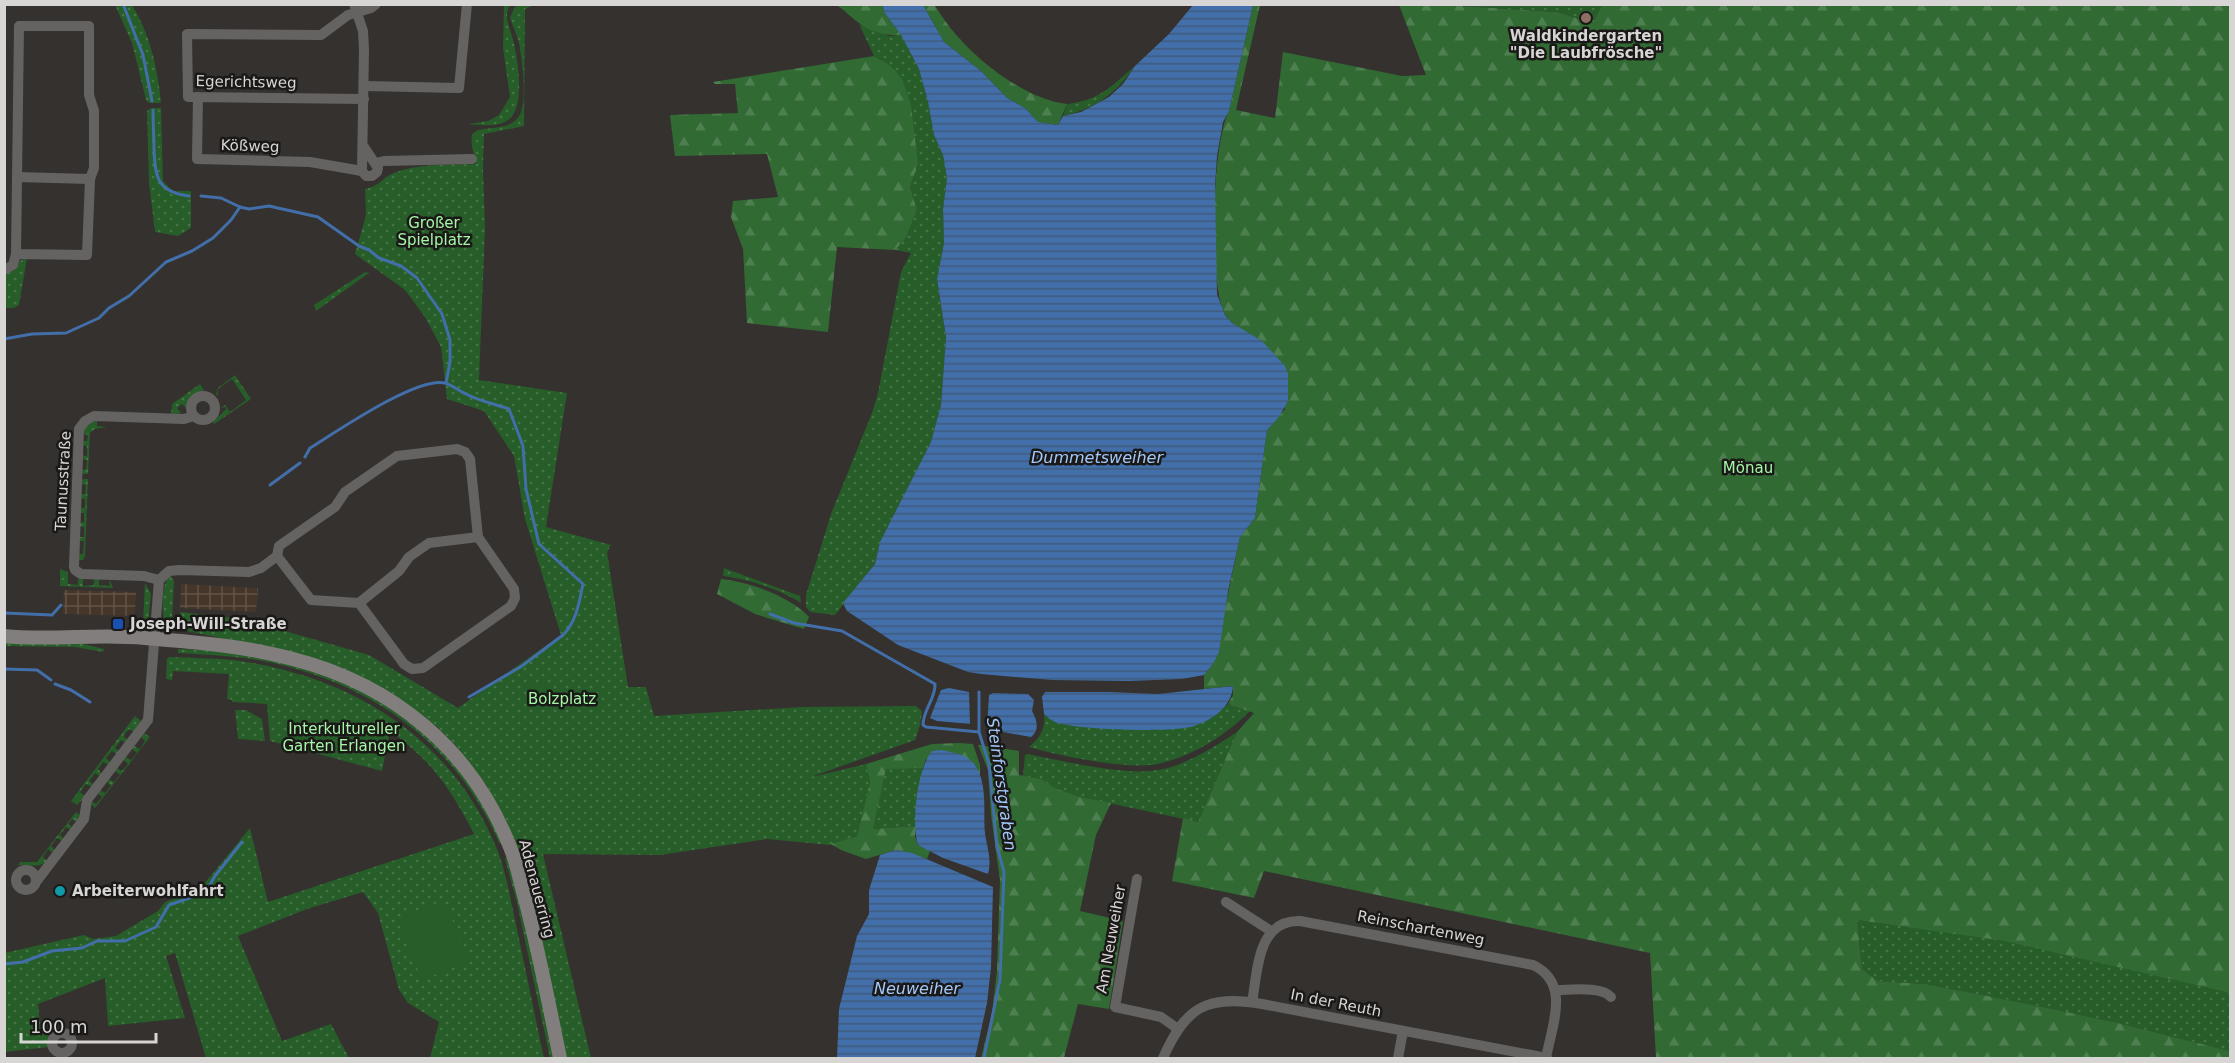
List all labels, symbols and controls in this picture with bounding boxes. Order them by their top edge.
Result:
marker: Waldkindergarten "Die Laubfrösche" [1579,11,1593,25]
place label: Waldkindergarten "Die Laubfrösche" [1510,27,1662,62]
street label: Egerichtsweg [195,72,297,92]
street label: Kößweg [220,136,280,156]
park label: Großer Spielplatz [397,214,471,249]
street label: Taunusstraße [51,431,75,532]
water label: Dummetsweiher [1031,448,1164,467]
park label: Mönau [1723,459,1773,477]
place label: Joseph-Will-Straße [129,615,287,633]
marker: Joseph-Will-Straße [111,617,125,631]
park label: Bolzplatz [528,690,596,708]
water label: Steinforstgraben [983,716,1020,852]
park label: Interkultureller Garten Erlangen [282,720,406,755]
street label: Adenauerring [515,838,559,940]
place label: Arbeiterwohlfahrt [72,882,224,900]
street label: Am Neuweiher [1093,882,1130,995]
marker: Arbeiterwohlfahrt [53,884,67,898]
street label: Reinschartenweg [1356,907,1486,949]
water label: Neuweiher [874,979,961,998]
street label: In der Reuth [1289,985,1383,1021]
scale bar [21,1006,156,1044]
text: 100 m [30,1016,88,1037]

